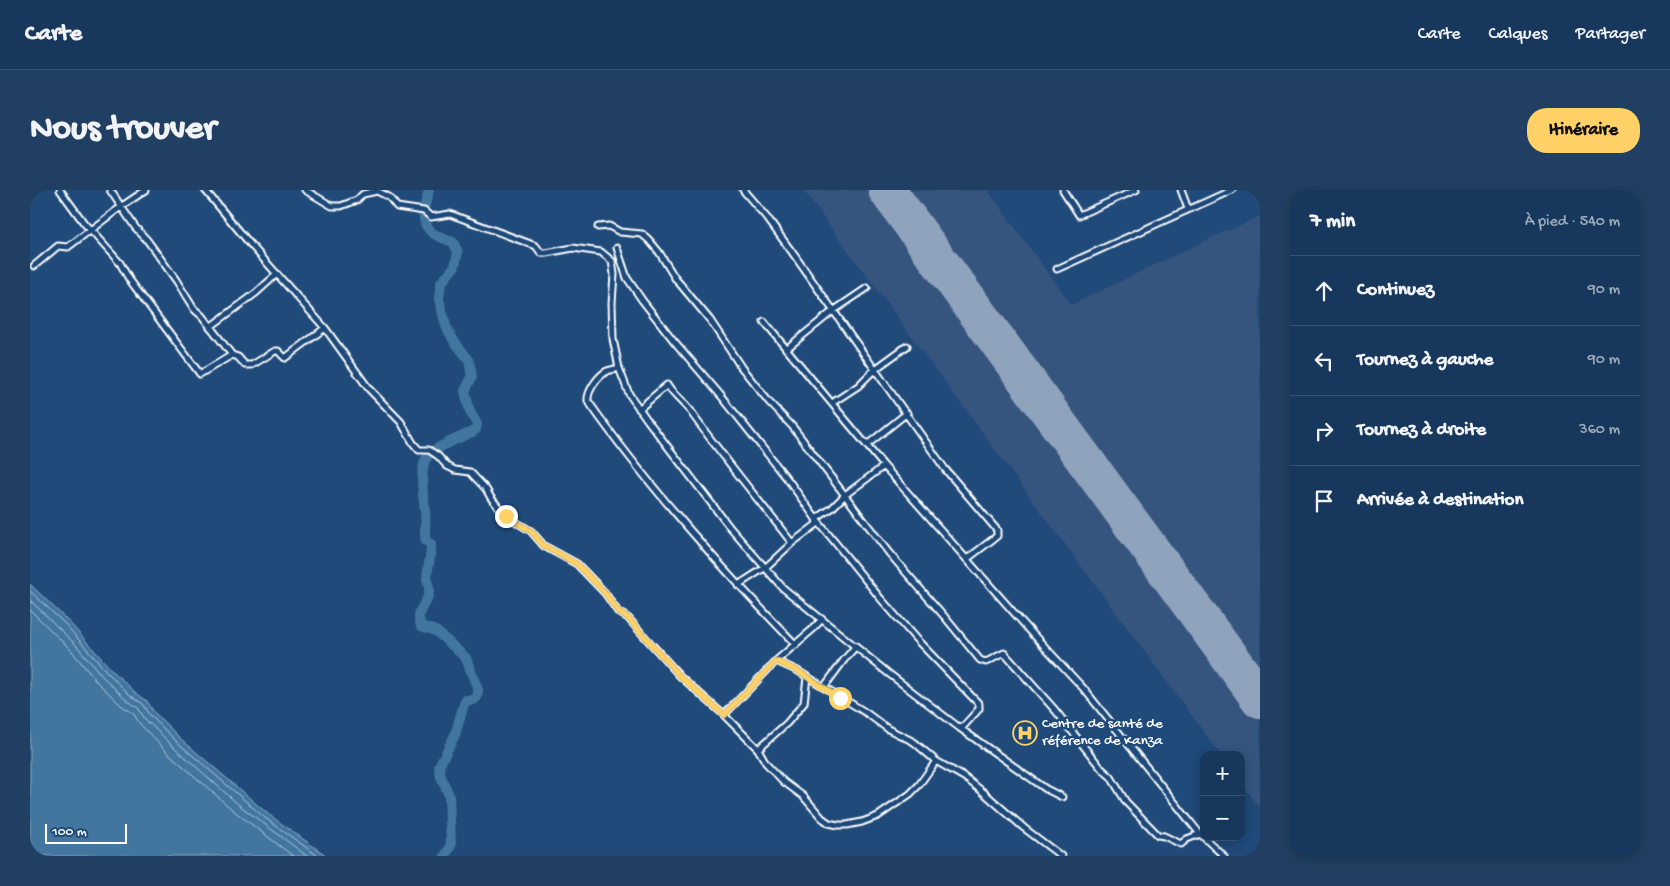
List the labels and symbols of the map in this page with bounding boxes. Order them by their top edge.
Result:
route end [495,505,518,528]
route start [829,687,852,710]
place label: Centre de santé de référence de Kanza [1042,715,1163,750]
hospital icon: Centre de santé de référence de Kanza [1012,720,1038,746]
scale bar [45,821,128,844]

